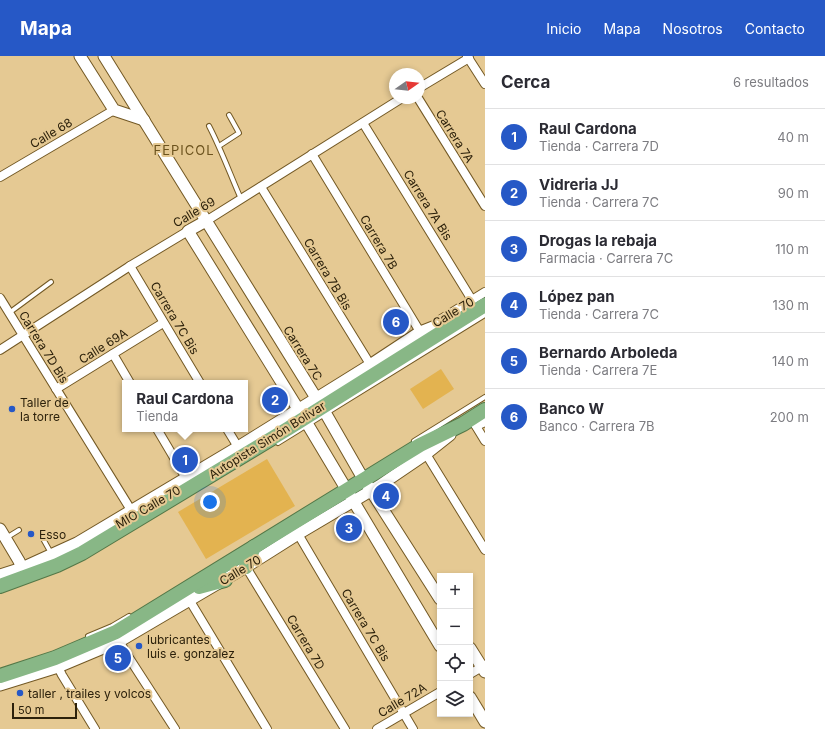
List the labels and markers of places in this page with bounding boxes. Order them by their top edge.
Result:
pin: 6 [383,307,409,337]
pin: 2 [262,385,288,415]
place label: Taller de la torre [20,395,69,424]
marker: Taller de la torre [7,404,17,414]
pin: 1 [172,445,198,475]
pin: 4 [373,481,399,511]
pin: 3 [336,513,362,543]
place label: Esso [39,527,66,542]
marker: Esso [26,529,36,539]
place label: lubricantes luis e. gonzalez [147,632,235,661]
marker: lubricantes luis e. gonzalez [134,641,144,651]
pin: 5 [105,643,131,673]
place label: taller , trailes y volcos [28,686,151,701]
marker: taller , trailes y volcos [15,688,25,698]

